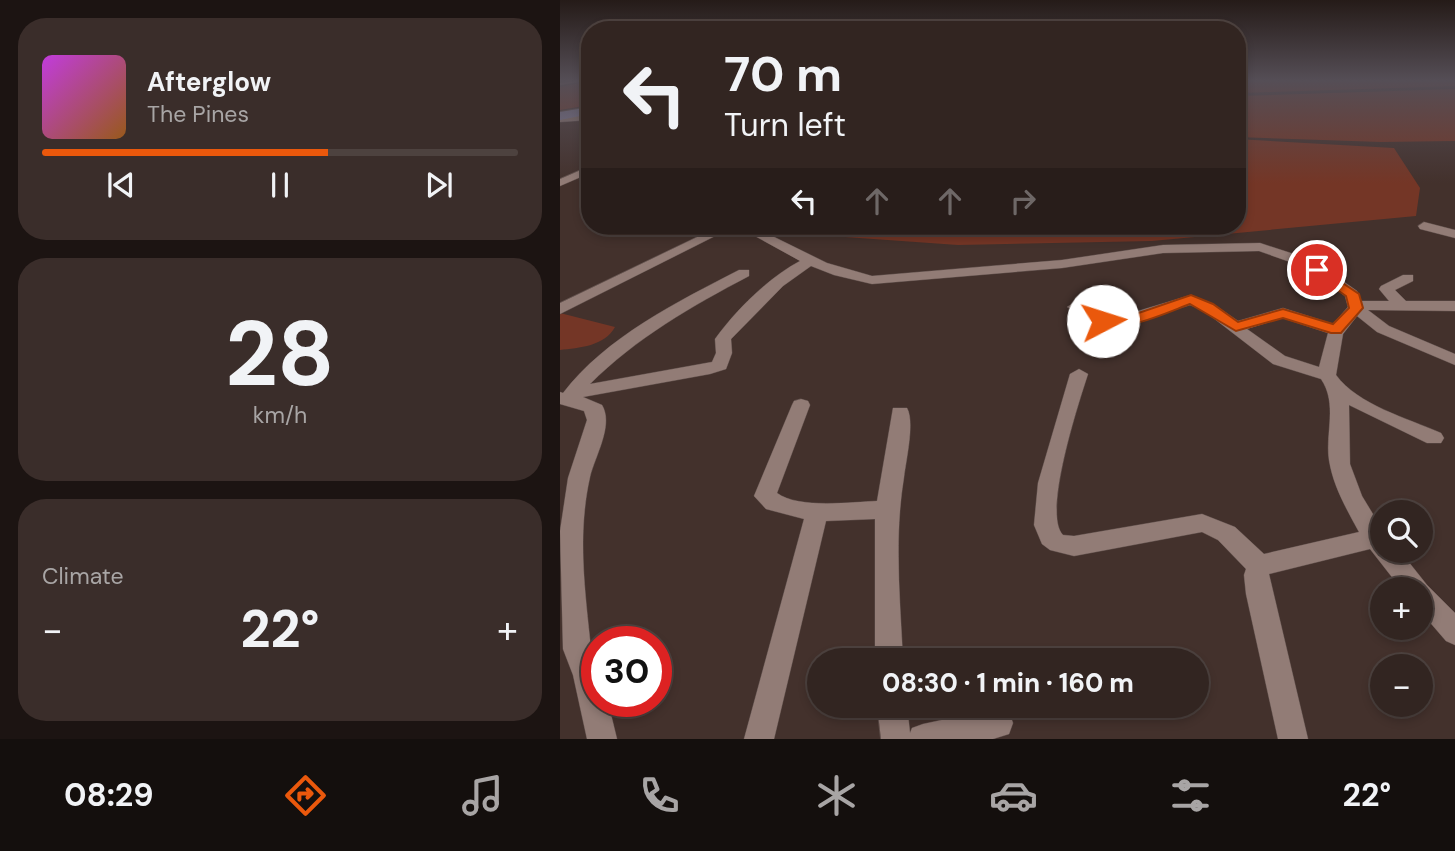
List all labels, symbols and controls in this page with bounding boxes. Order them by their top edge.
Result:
text: 70 m [724,42,842,106]
icon: left [609,49,700,140]
text: Afterglow [147,65,271,99]
text: The Pines [147,99,249,129]
text: Turn left [724,104,846,146]
icon: previous [102,166,140,204]
icon: pause [261,166,299,204]
icon: next [420,166,458,204]
icon: left [785,182,823,220]
icon: ahead [858,182,896,220]
icon: ahead [931,182,969,220]
icon: right [1004,182,1042,220]
pin [1287,240,1347,300]
icon: arrive [1298,251,1336,289]
position arrow [1066,284,1140,358]
text: 28 [225,295,335,413]
text: km/h [253,400,307,430]
map controls [1370,500,1433,717]
button: search [1370,500,1433,563]
text: Climate [42,561,124,591]
button: + [1370,577,1433,640]
text: 22° [240,595,320,663]
text: − [42,605,63,655]
text: + [497,605,518,655]
speed limit sign: 30 [581,626,672,717]
button: − [1370,654,1433,717]
text: 08:30 · 1 min · 160 m [882,666,1134,700]
icon: directions [281,771,330,820]
icon: music [458,771,507,820]
icon: phone [635,771,684,820]
icon: climate [812,771,861,820]
icon: car [989,771,1038,820]
icon: filters [1166,771,1215,820]
text: 08:29 [64,774,154,816]
text: 22° [1343,774,1391,816]

